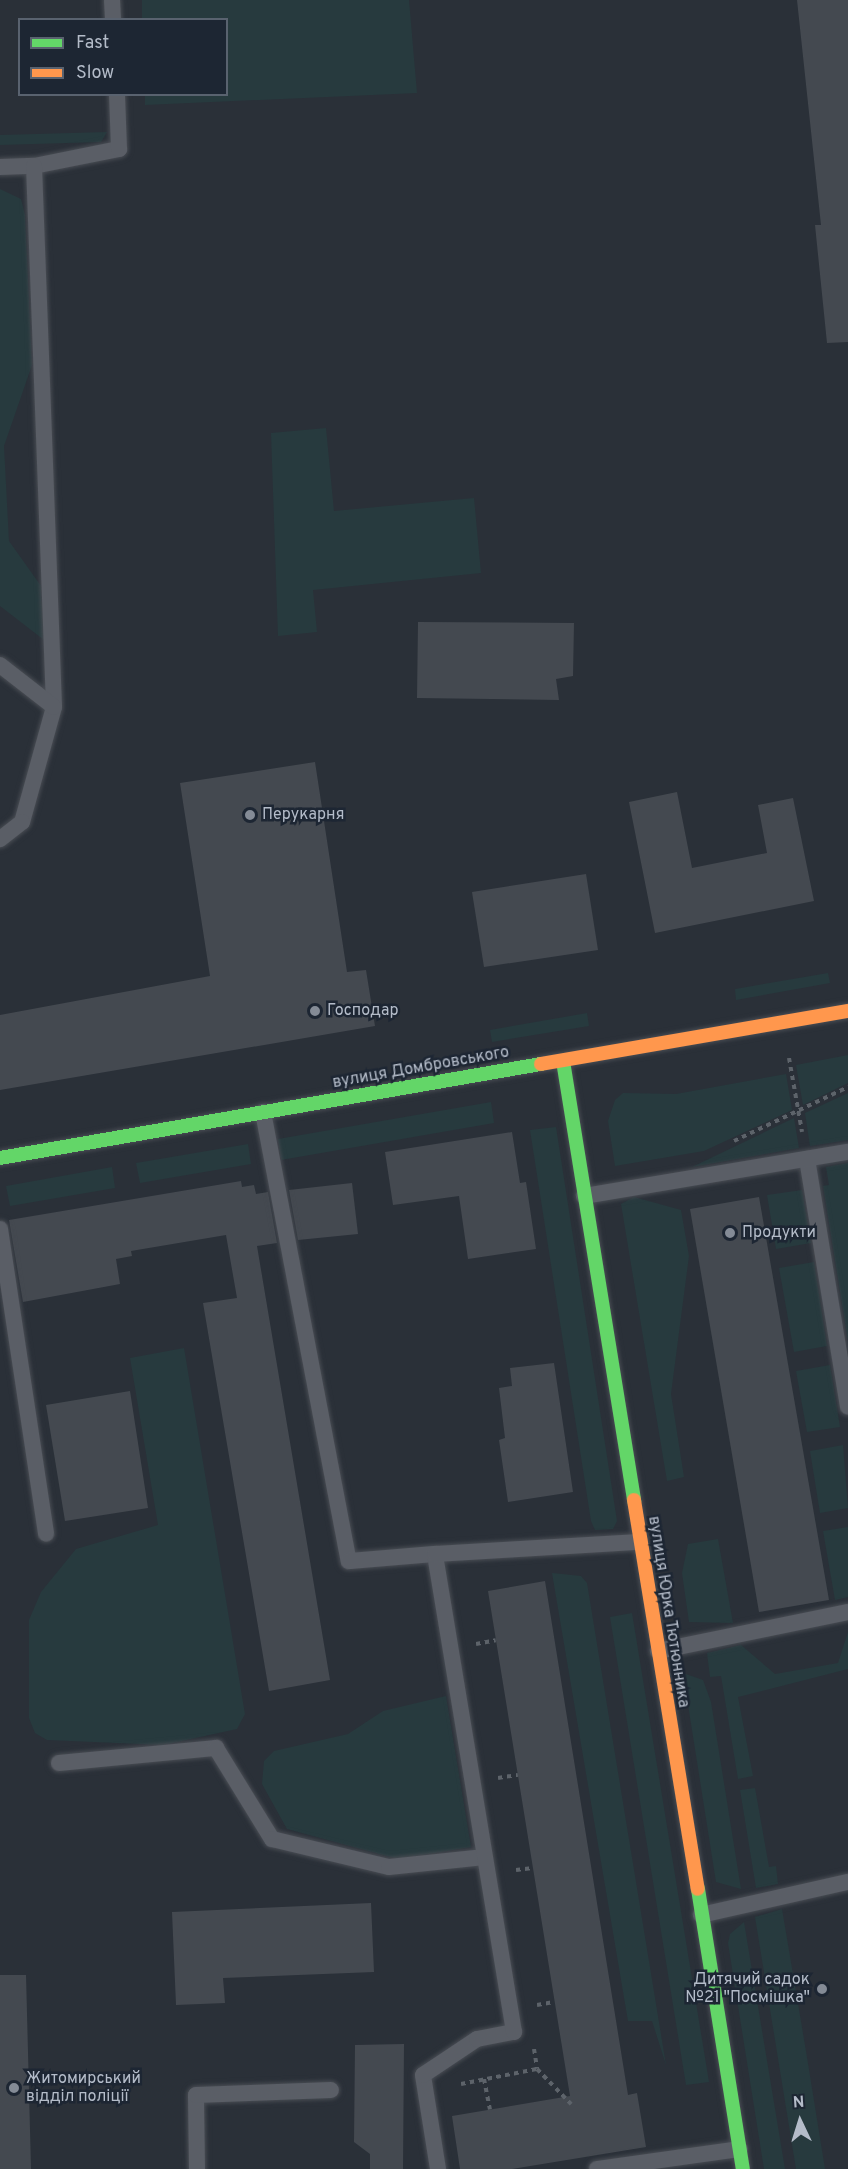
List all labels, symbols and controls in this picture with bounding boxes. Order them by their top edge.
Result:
legend [18,18,228,96]
text: Fast [76,32,109,55]
text: Slow [76,62,114,85]
place label: Перукарня [262,805,344,825]
marker: Перукарня [243,808,257,822]
place label: Господар [327,1001,398,1021]
marker: Господар [308,1004,322,1018]
street label: вулиця Домбровського [331,1043,511,1093]
place label: Продукти [742,1223,816,1243]
marker: Продукти [723,1226,737,1240]
street label: вулиця Юрка Тютюнника [643,1515,693,1709]
place label: Дитячий садок №21 "Посмішка" [685,1970,810,2008]
marker: Дитячий садок №21 "Посмішка" [815,1982,829,1996]
place label: Житомирський відділ поліції [26,2069,141,2107]
marker: Житомирський відділ поліції [7,2081,21,2095]
north arrow [770,2091,830,2151]
text: N [792,2093,805,2113]

